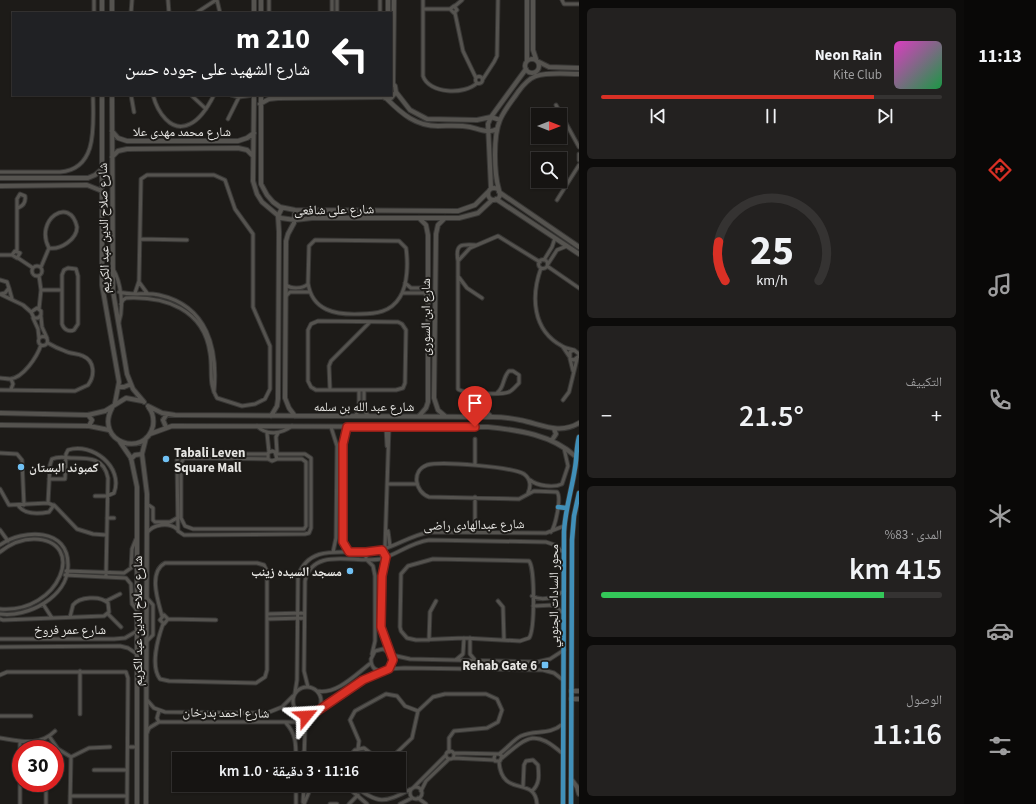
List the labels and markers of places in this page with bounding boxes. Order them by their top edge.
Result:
pin [458,386,492,427]
place label: Tabali Leven Square Mall [174,444,245,477]
marker: Tabali Leven Square Mall [161,454,171,464]
place label: كمبوند البستان [29,459,99,477]
marker: كمبوند البستان [16,462,26,472]
place label: مسجد السيده زينب [251,563,342,581]
marker: مسجد السيده زينب [345,566,355,576]
place label: Rehab Gate 6 [462,657,537,675]
marker: Rehab Gate 6 [540,660,550,670]

